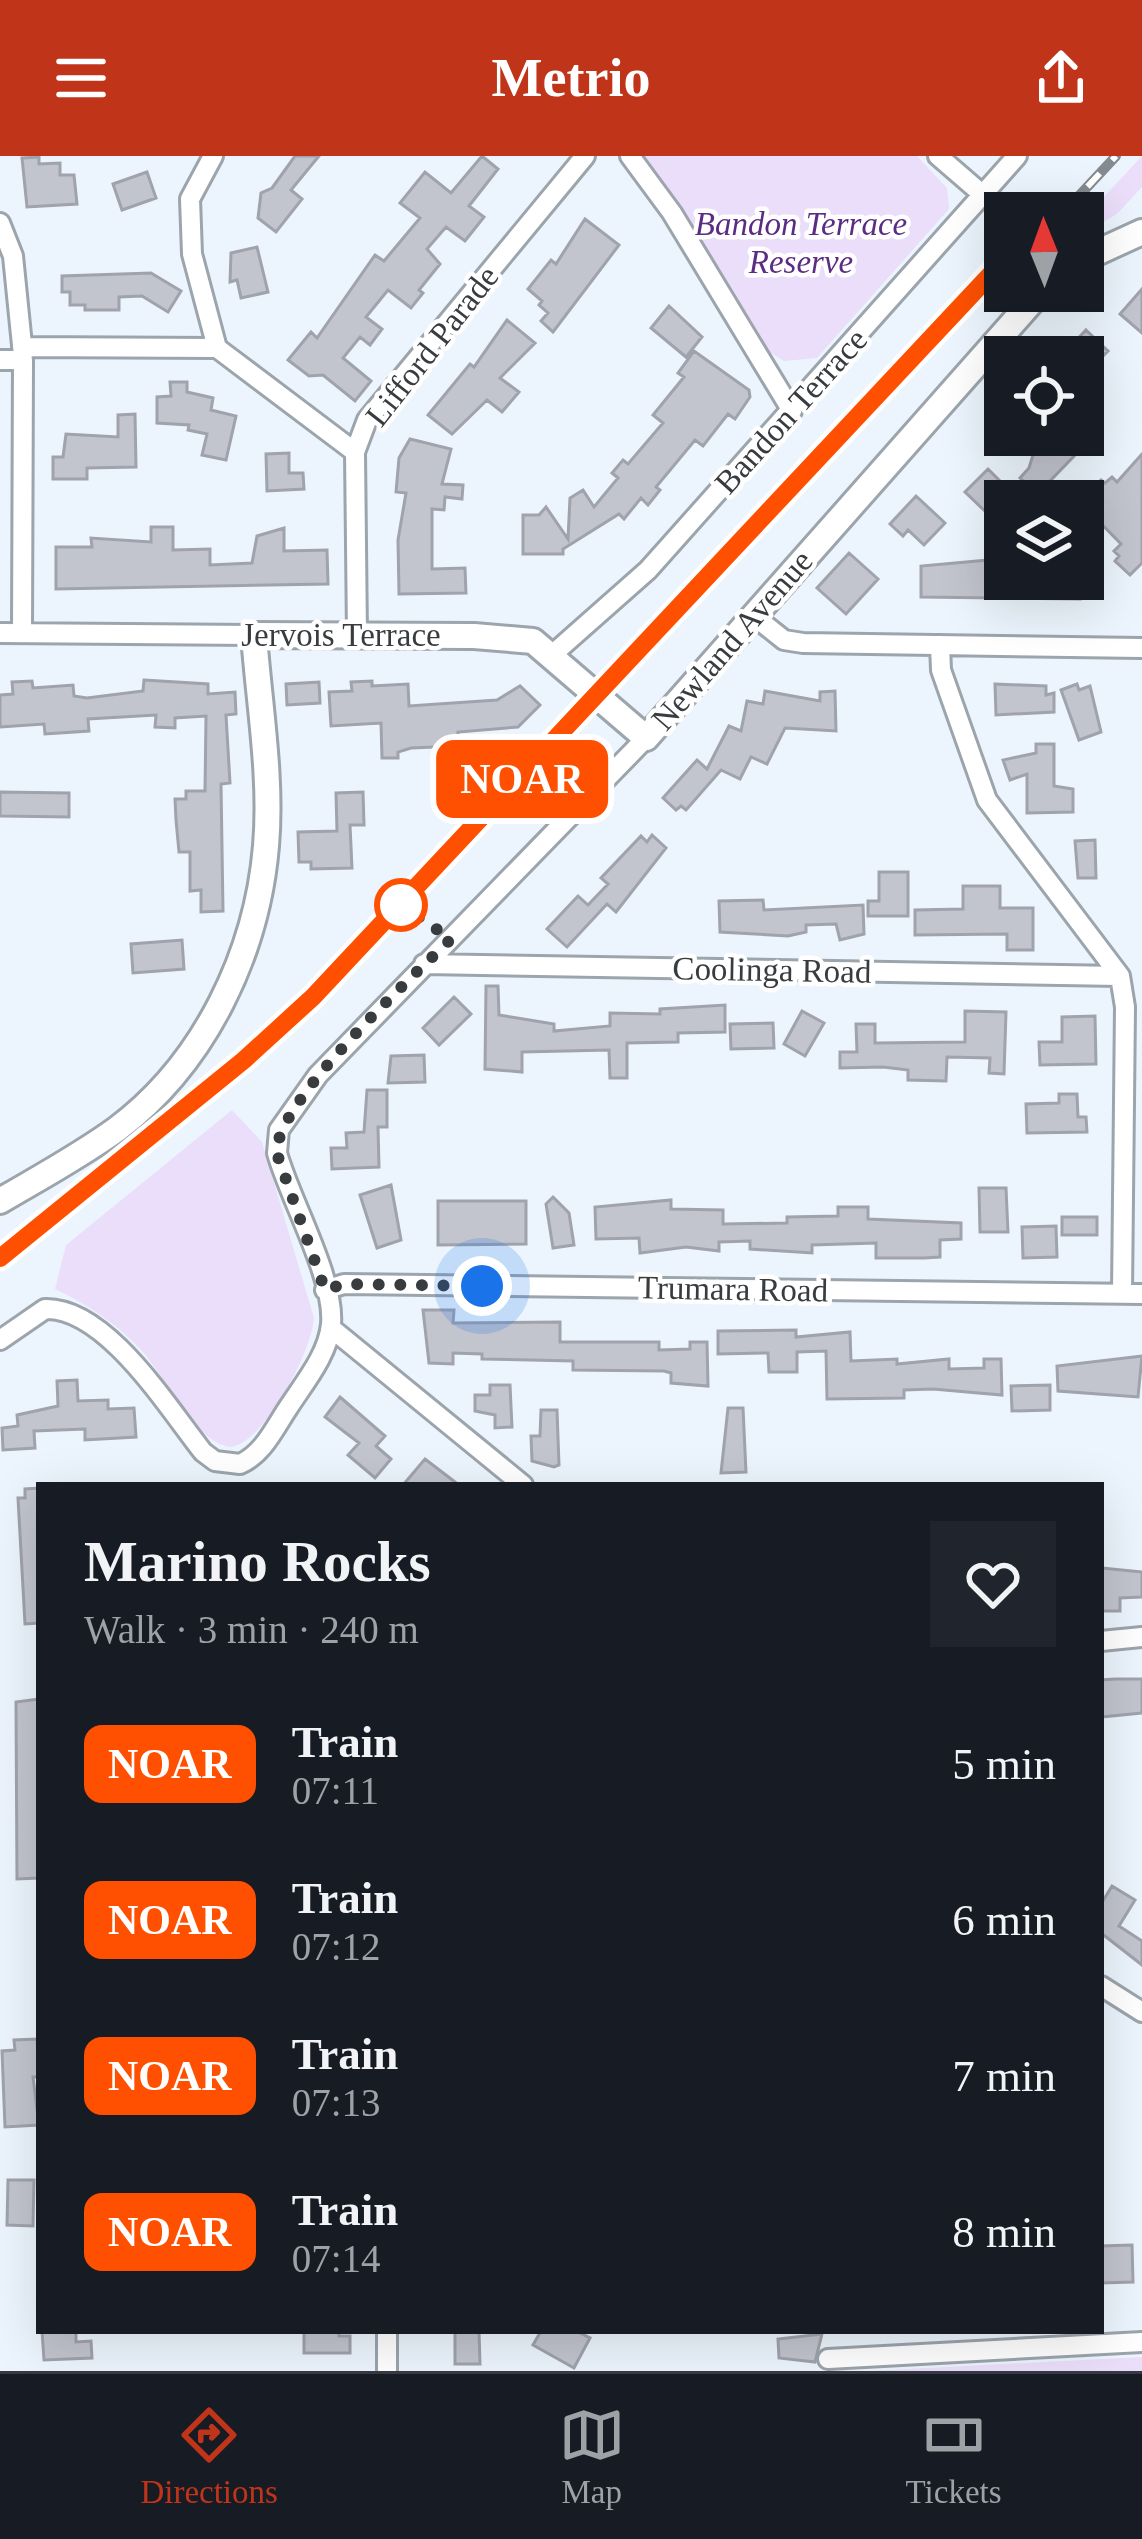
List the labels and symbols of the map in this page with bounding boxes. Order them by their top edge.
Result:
north arrow [984,192,1104,312]
park label: Bandon Terrace Reserve [695,206,907,280]
street label: Lifford Parade [358,259,506,433]
street label: Bandon Terrace [708,321,874,501]
street label: Newland Avenue [644,543,820,737]
street label: Jervois Terrace [241,617,441,653]
line badge: NOAR [438,740,606,818]
unlabelled marker [376,880,426,930]
street label: Coolinga Road [672,950,872,990]
your location [452,1256,512,1316]
street label: Trumara Road [638,1269,829,1309]

